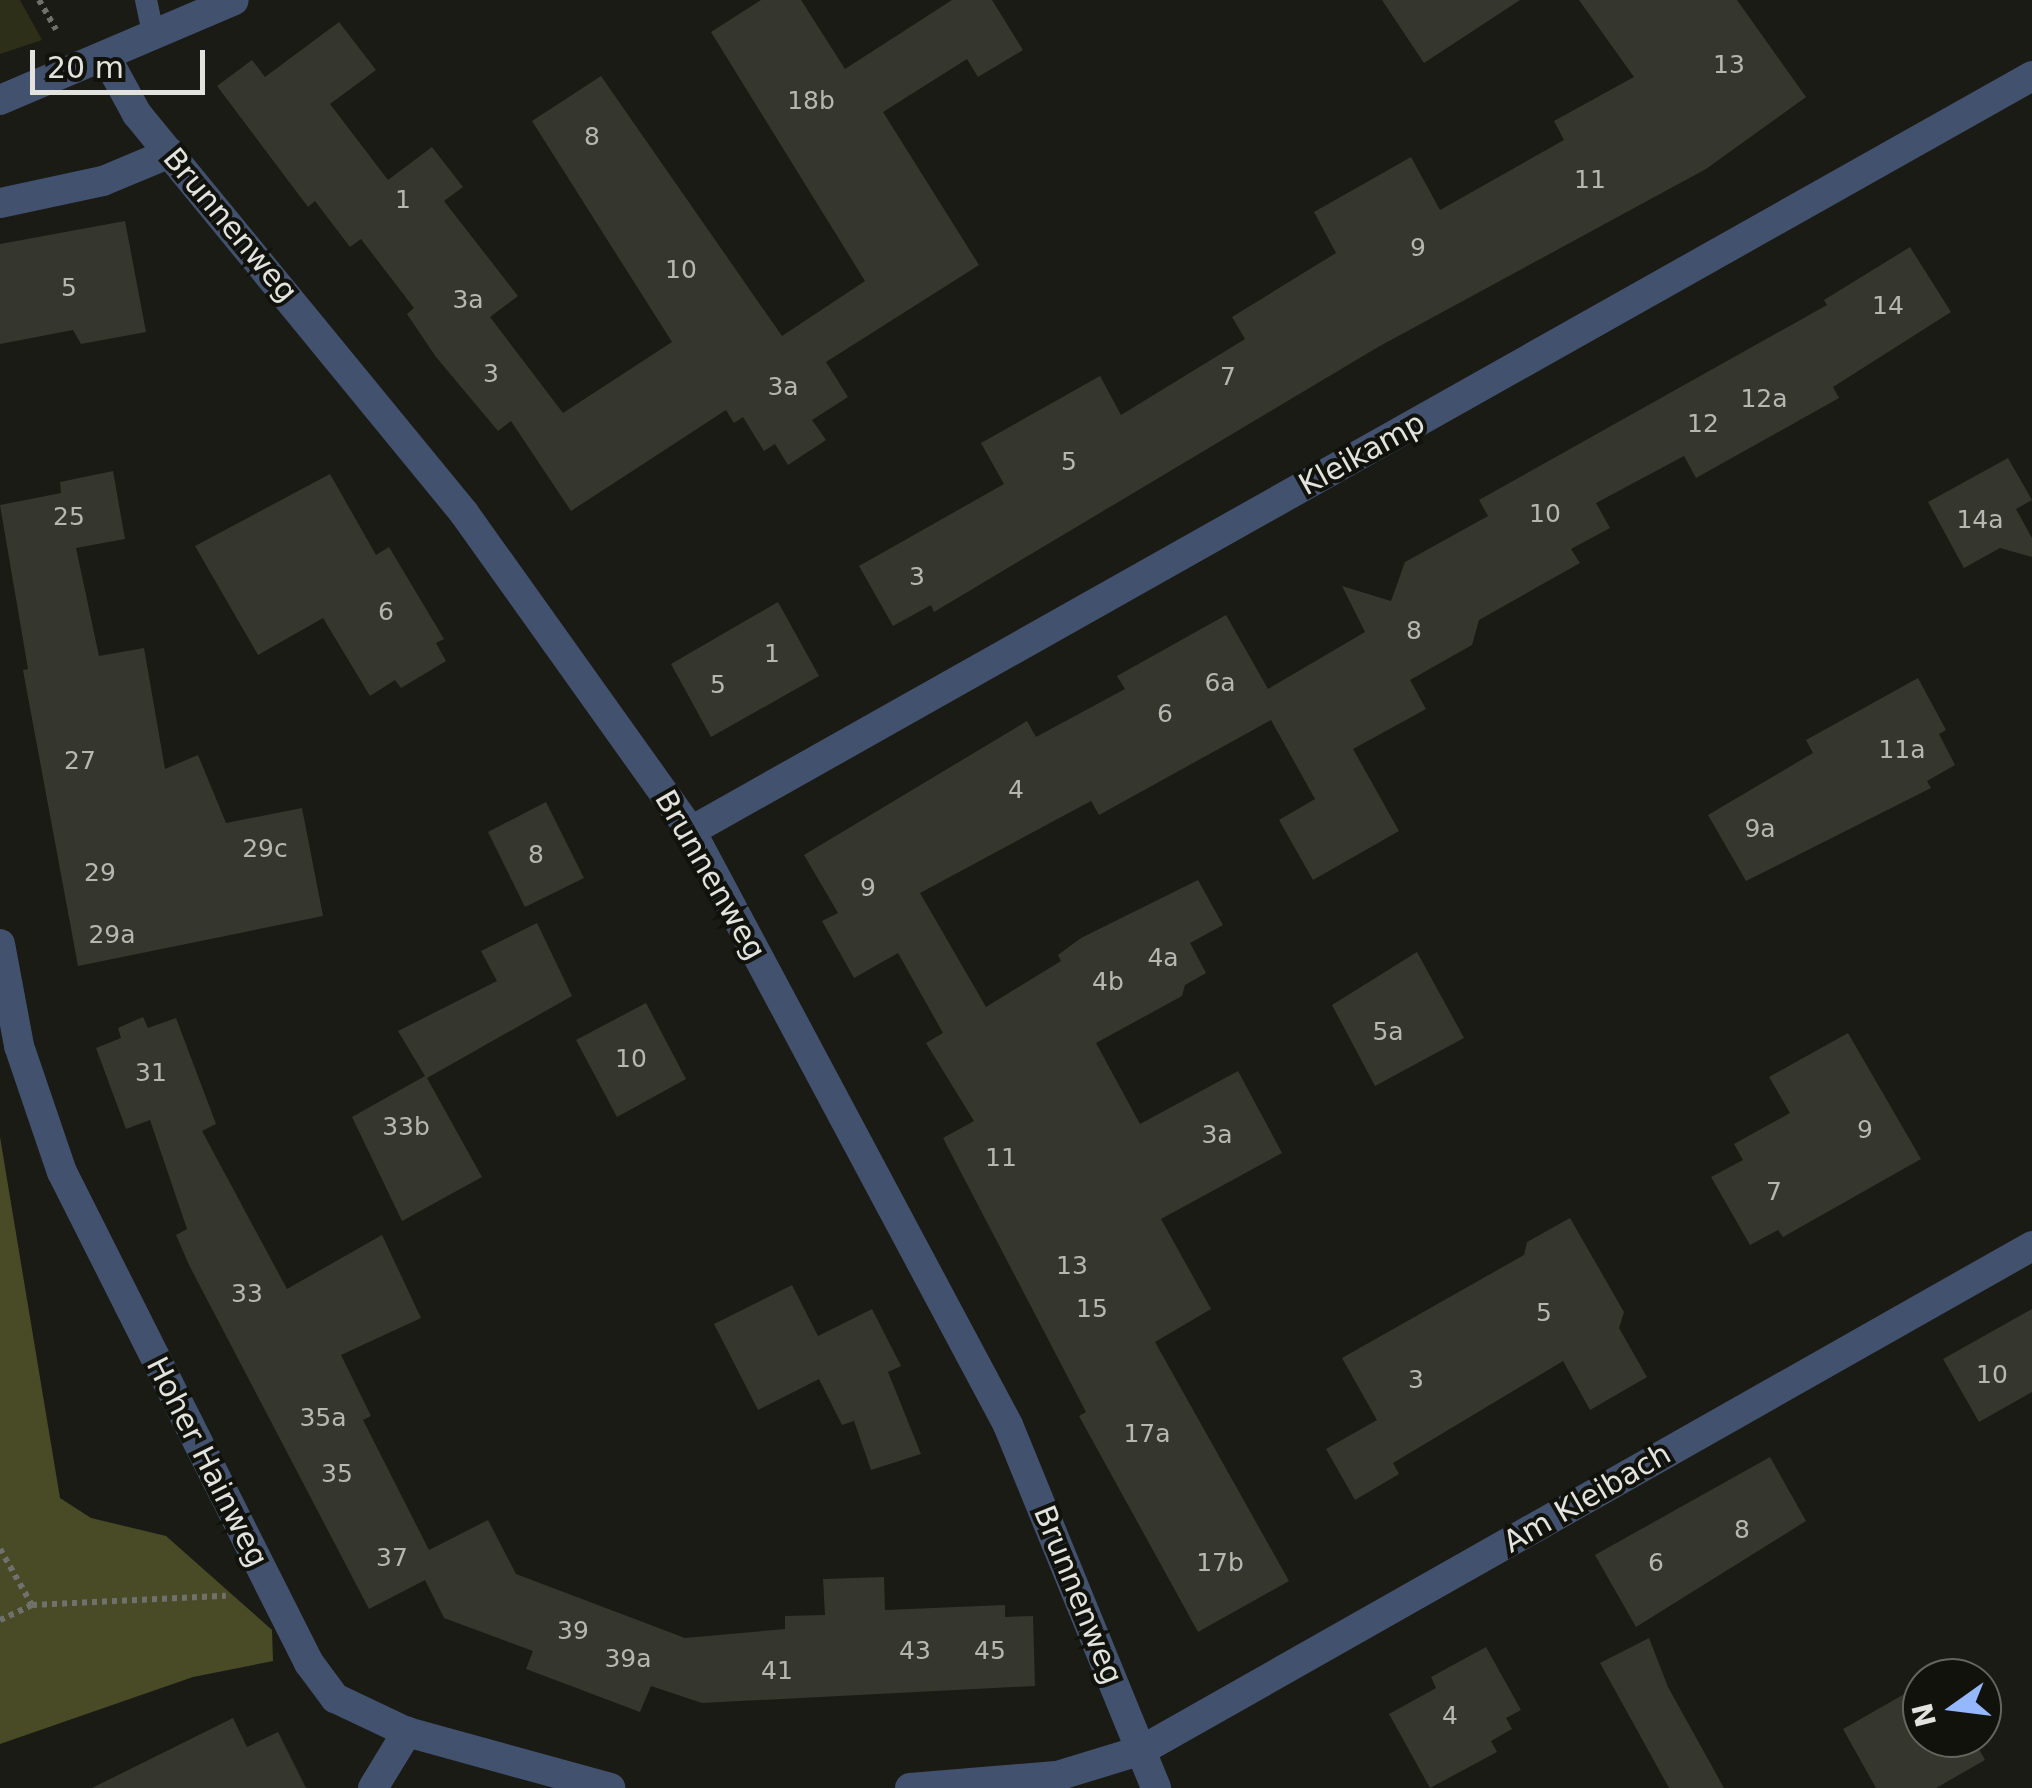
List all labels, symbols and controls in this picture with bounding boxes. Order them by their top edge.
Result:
scale bar [35,30,210,92]
text: 20 m [47,50,124,85]
house number: 13 [1713,50,1745,80]
house number: 18b [787,86,835,116]
house number: 8 [584,122,600,152]
street label: Brunnenweg [155,141,305,309]
house number: 11 [1574,165,1606,195]
house number: 1 [395,185,411,215]
house number: 9 [1410,233,1426,263]
house number: 10 [665,255,697,285]
house number: 5 [61,273,77,303]
house number: 3a [452,285,484,315]
house number: 14 [1872,291,1904,321]
house number: 3 [483,359,499,389]
house number: 7 [1220,362,1236,392]
house number: 3a [767,372,799,402]
house number: 12a [1740,384,1788,414]
street label: Kleikamp [1293,405,1431,503]
house number: 12 [1687,409,1719,439]
house number: 5 [1061,447,1077,477]
house number: 10 [1529,499,1561,529]
house number: 25 [53,502,85,532]
house number: 14a [1956,505,2004,535]
house number: 3 [909,562,925,592]
house number: 6 [378,597,394,627]
house number: 8 [1406,616,1422,646]
house number: 1 [764,639,780,669]
house number: 6a [1204,668,1236,698]
house number: 5 [710,670,726,700]
house number: 6 [1157,699,1173,729]
house number: 11a [1878,735,1926,765]
house number: 27 [64,746,96,776]
house number: 4 [1008,775,1024,805]
street label: Brunnenweg [647,784,773,966]
house number: 9a [1744,814,1776,844]
house number: 29c [242,834,288,864]
house number: 8 [528,840,544,870]
house number: 29 [84,858,116,888]
house number: 9 [860,873,876,903]
house number: 29a [88,920,136,950]
house number: 4a [1147,943,1179,973]
house number: 4b [1092,967,1124,997]
house number: 5a [1372,1017,1404,1047]
house number: 10 [615,1044,647,1074]
house number: 31 [135,1058,167,1088]
house number: 33b [382,1112,430,1142]
house number: 9 [1857,1115,1873,1145]
house number: 3a [1201,1120,1233,1150]
house number: 11 [985,1143,1017,1173]
house number: 7 [1766,1177,1782,1207]
house number: 13 [1056,1251,1088,1281]
house number: 33 [231,1279,263,1309]
house number: 15 [1076,1294,1108,1324]
house number: 5 [1536,1298,1552,1328]
street label: Hoher Hainweg [139,1351,275,1573]
house number: 10 [1976,1360,2008,1390]
house number: 3 [1408,1365,1424,1395]
house number: 35a [299,1403,347,1433]
house number: 17a [1123,1419,1171,1449]
street label: Am Kleibach [1497,1436,1677,1560]
house number: 35 [321,1459,353,1489]
street label: Brunnenweg [1026,1500,1130,1690]
house number: 8 [1734,1515,1750,1545]
house number: 37 [376,1543,408,1573]
house number: 17b [1196,1548,1244,1578]
house number: 6 [1648,1548,1664,1578]
house number: 39 [557,1616,589,1646]
house number: 43 [899,1636,931,1666]
house number: 45 [974,1636,1006,1666]
house number: 39a [604,1644,652,1674]
house number: 41 [761,1656,793,1686]
north arrow [1902,1658,2002,1758]
text: N [1906,1700,1943,1730]
house number: 4 [1442,1701,1458,1731]

